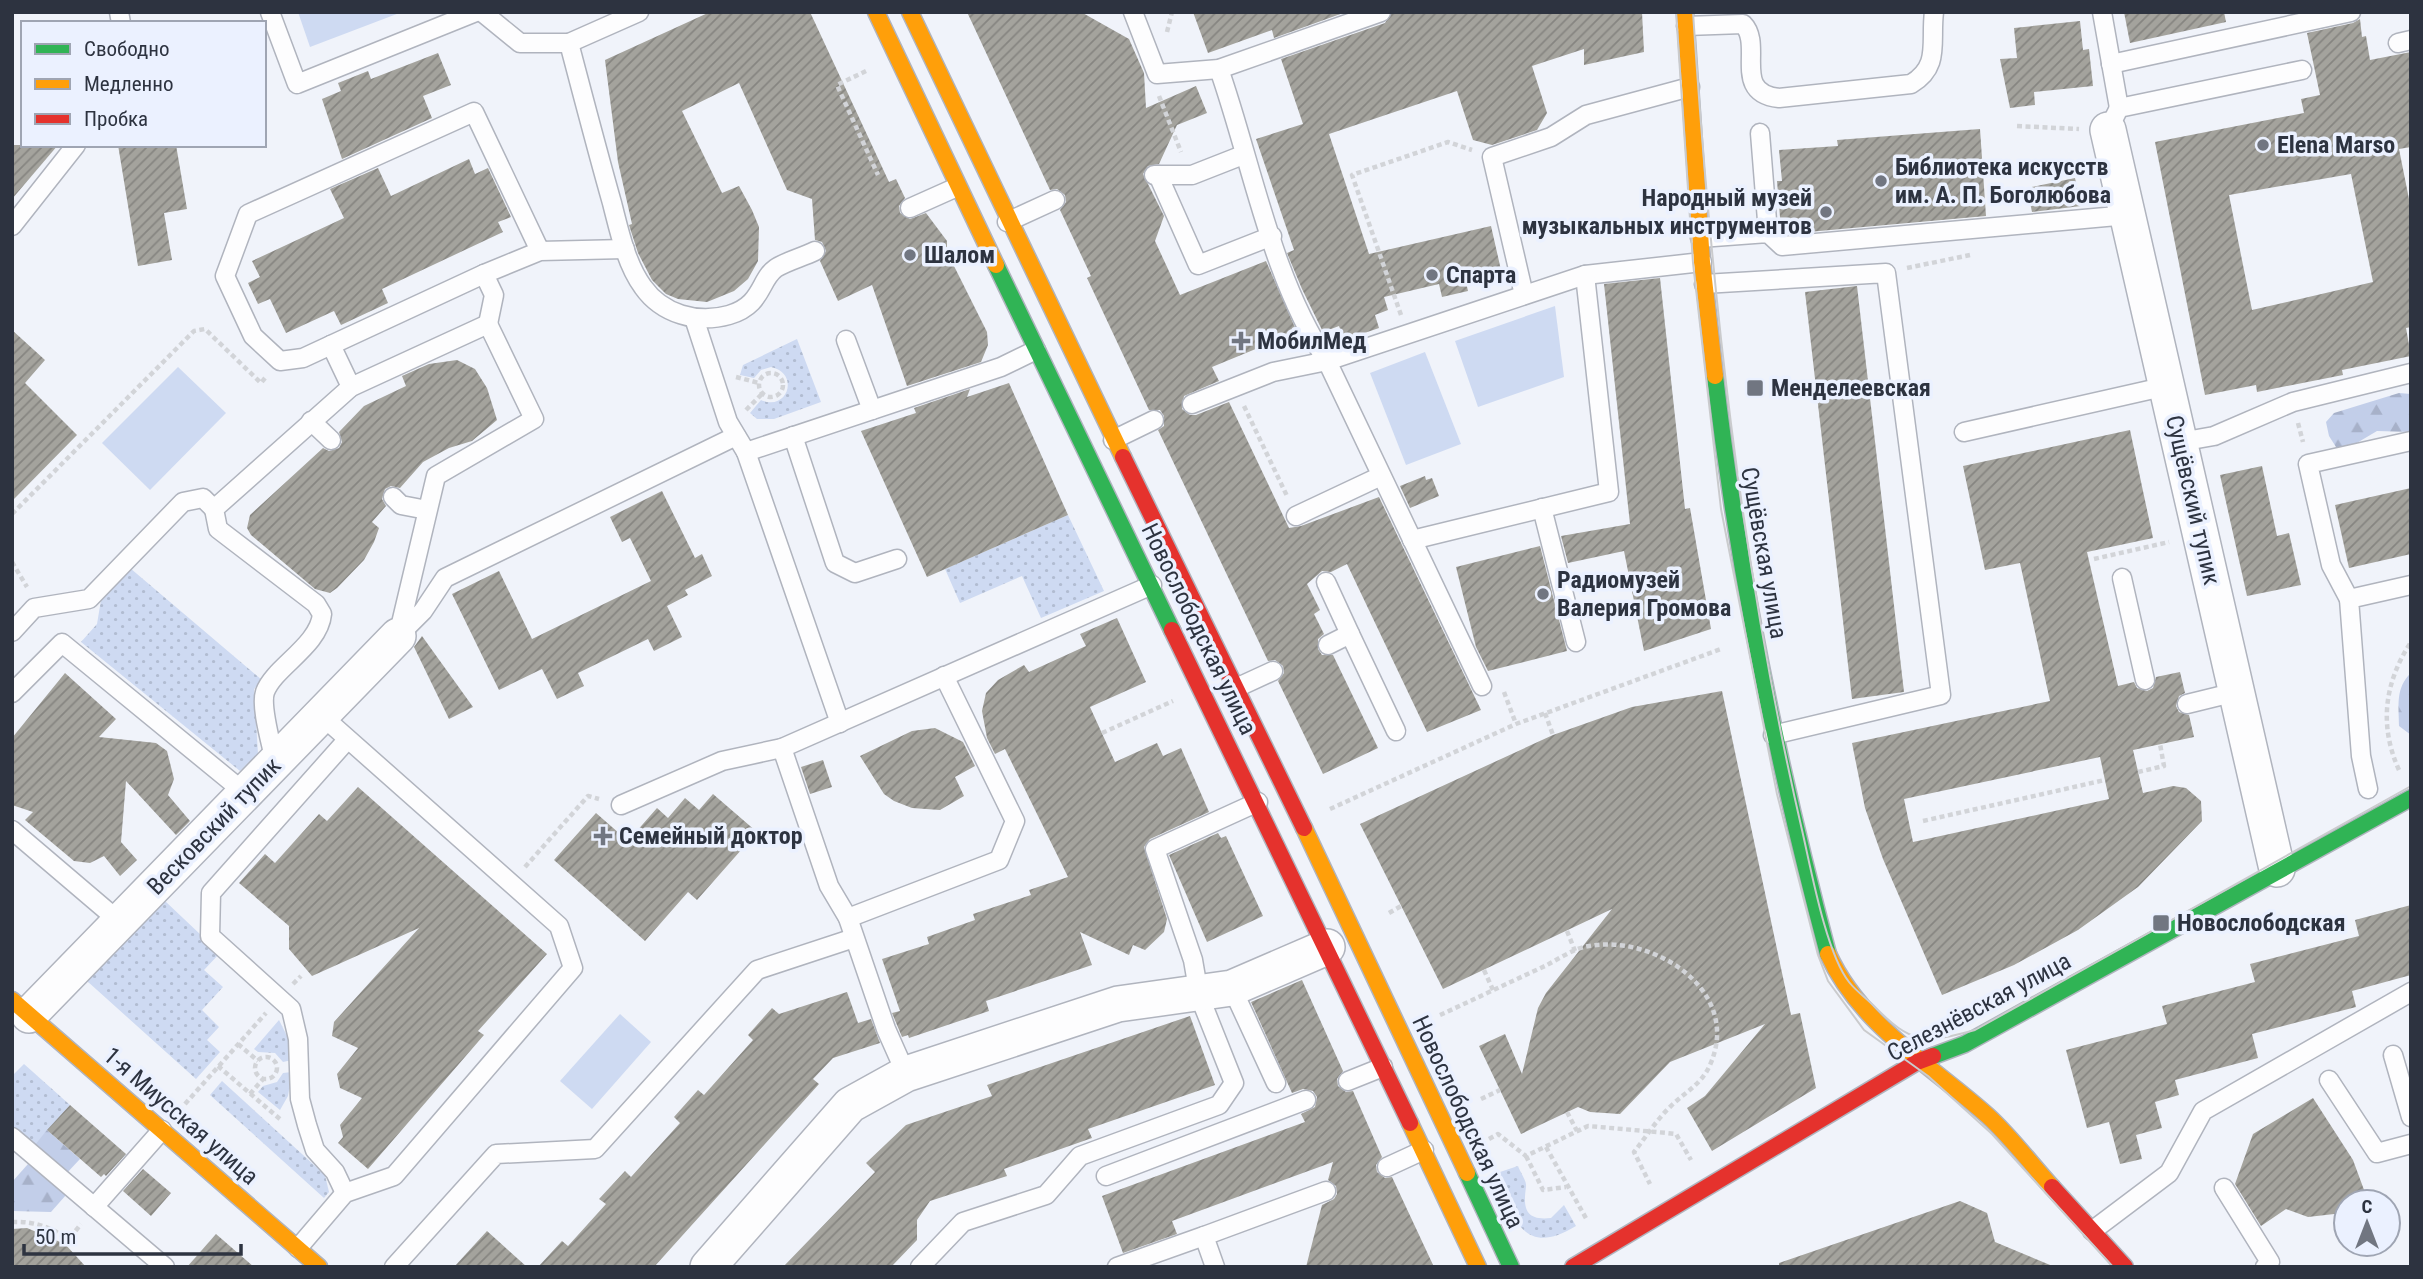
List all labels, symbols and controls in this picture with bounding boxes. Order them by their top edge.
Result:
legend [21,21,266,147]
text: Свободно [84,37,170,61]
text: Медленно [84,72,173,96]
text: Пробка [84,107,148,131]
place label: Elena Marso [2277,131,2395,159]
marker: Elena Marso [2255,137,2271,153]
place label: Библиотека искусств им. А. П. Боголюбова [1895,153,2111,209]
marker: Библиотека искусств им. А. П. Боголюбова [1873,173,1889,189]
place label: Народный музей музыкальных инструментов [1522,184,1812,240]
marker: Народный музей музыкальных инструментов [1818,204,1834,220]
place label: Шалом [924,241,995,269]
marker: Шалом [902,247,918,263]
place label: Спарта [1446,261,1516,289]
marker: Спарта [1424,267,1440,283]
place label: МобилМед [1257,327,1367,355]
marker: МобилМед [1231,331,1251,351]
place label: Менделеевская [1771,374,1931,402]
marker: Менделеевская [1745,378,1765,398]
street label: Сущёвский тупик [2160,412,2226,588]
street label: Сущёвская улица [1735,465,1793,641]
street label: Новослободская улица [1136,519,1262,739]
place label: Радиомузей Валерия Громова [1557,566,1731,622]
marker: Радиомузей Валерия Громова [1535,586,1551,602]
street label: Весковский тупик [142,751,287,900]
place label: Семейный доктор [619,822,803,850]
marker: Семейный доктор [593,826,613,846]
place label: Новослободская [2177,909,2346,937]
marker: Новослободская [2151,913,2171,933]
street label: Селезнёвская улица [1882,947,2076,1067]
street label: Новослободская улица [1406,1011,1530,1233]
street label: 1-я Миусская улица [98,1041,264,1191]
north arrow [2332,1188,2402,1258]
text: С [2362,1195,2373,1218]
scale bar [24,1212,242,1256]
text: 50 m [35,1225,76,1249]

